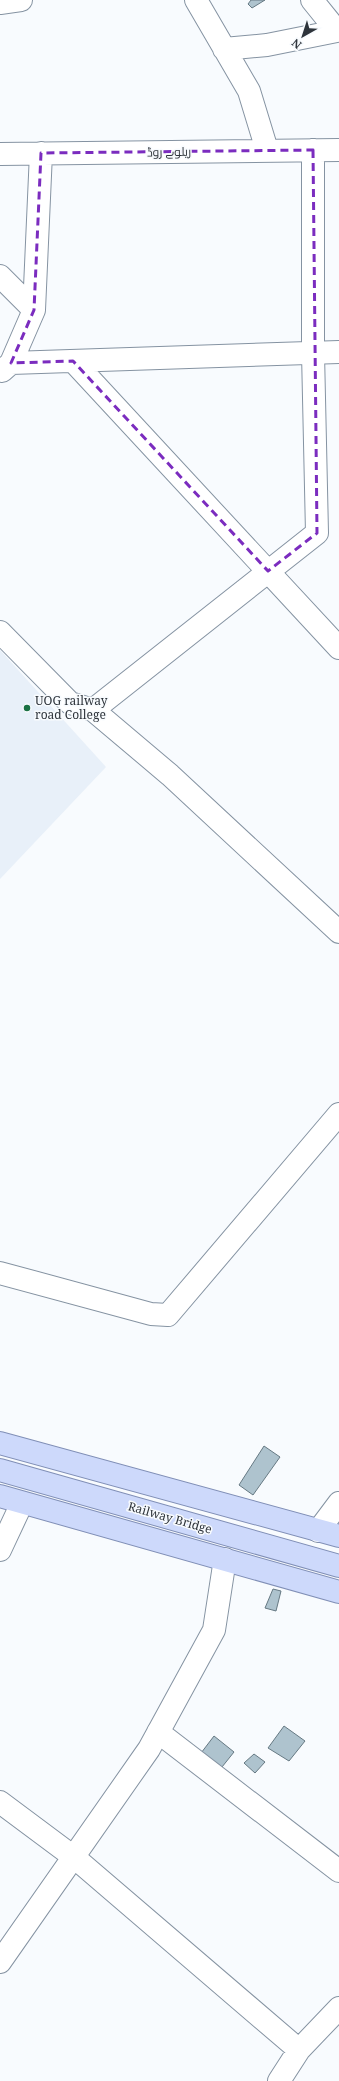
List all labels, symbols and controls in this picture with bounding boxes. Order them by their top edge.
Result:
north arrow [283,16,323,56]
text: N [288,35,304,53]
street label: ریلوے روڈ [147,143,191,160]
place label: UOG railway road College [35,692,108,723]
marker: UOG railway road College [22,703,32,713]
street label: Railway Bridge [126,1497,214,1538]

